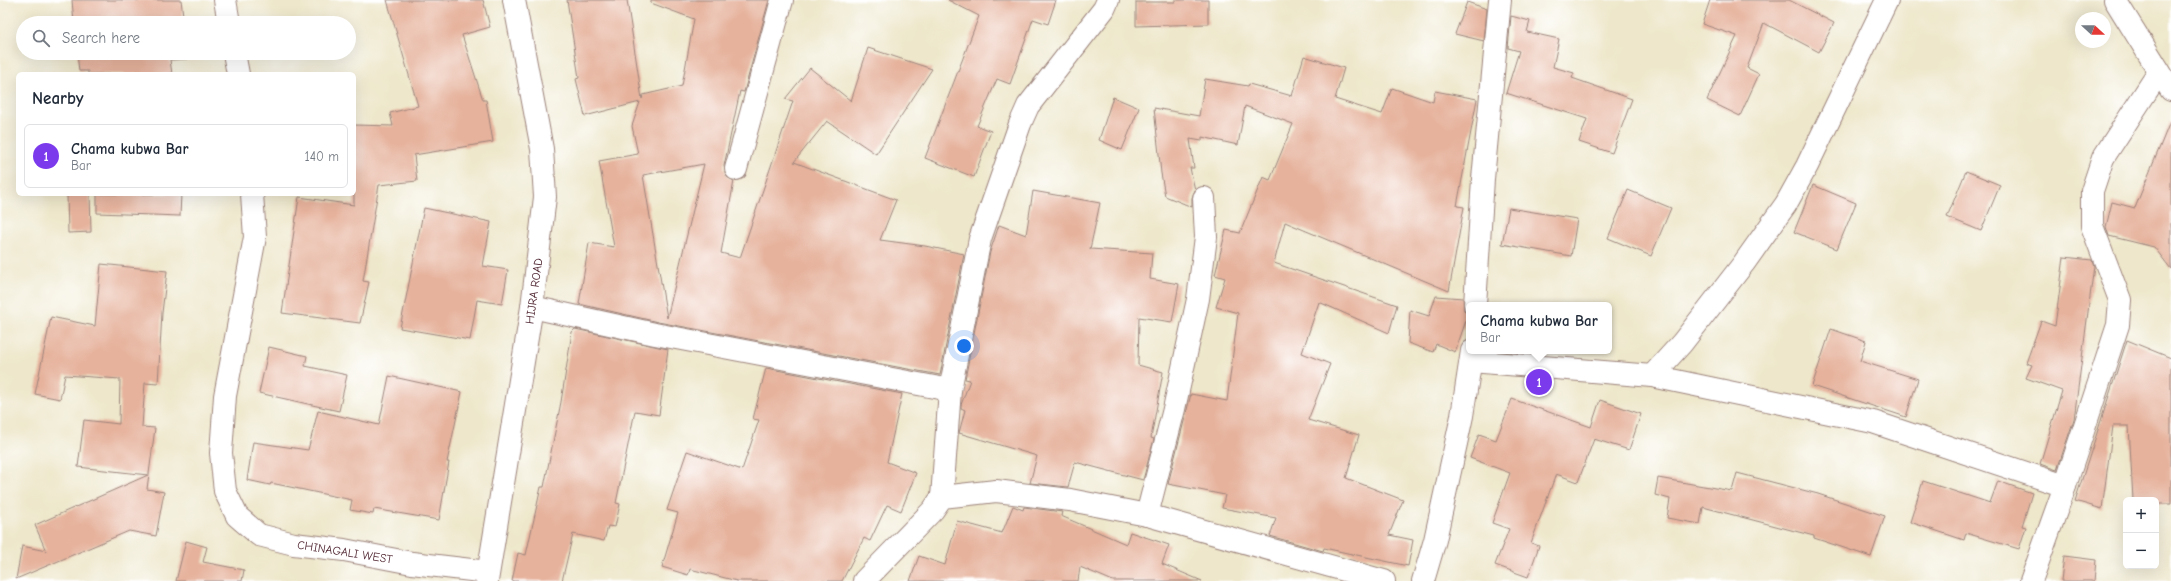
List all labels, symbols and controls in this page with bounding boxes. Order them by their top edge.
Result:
north arrow [2075,12,2111,48]
search box [16,16,356,60]
icon: search [30,27,52,49]
text: Search here [62,29,140,47]
text: Nearby [32,89,83,108]
text: Chama kubwa Bar [71,140,189,158]
text: 1 [43,149,49,164]
text: 140 m [305,149,339,164]
text: Bar [71,158,91,173]
street label: HIJRA ROAD [522,257,546,325]
popup [1466,302,1612,354]
text: Chama kubwa Bar [1480,312,1598,330]
text: Bar [1480,330,1500,345]
your location [954,336,974,356]
pin: 1 [1526,367,1552,397]
map controls [2123,497,2159,569]
button: + [2123,497,2159,533]
button: − [2123,533,2159,569]
street label: CHINAGALI WEST [296,538,394,567]

